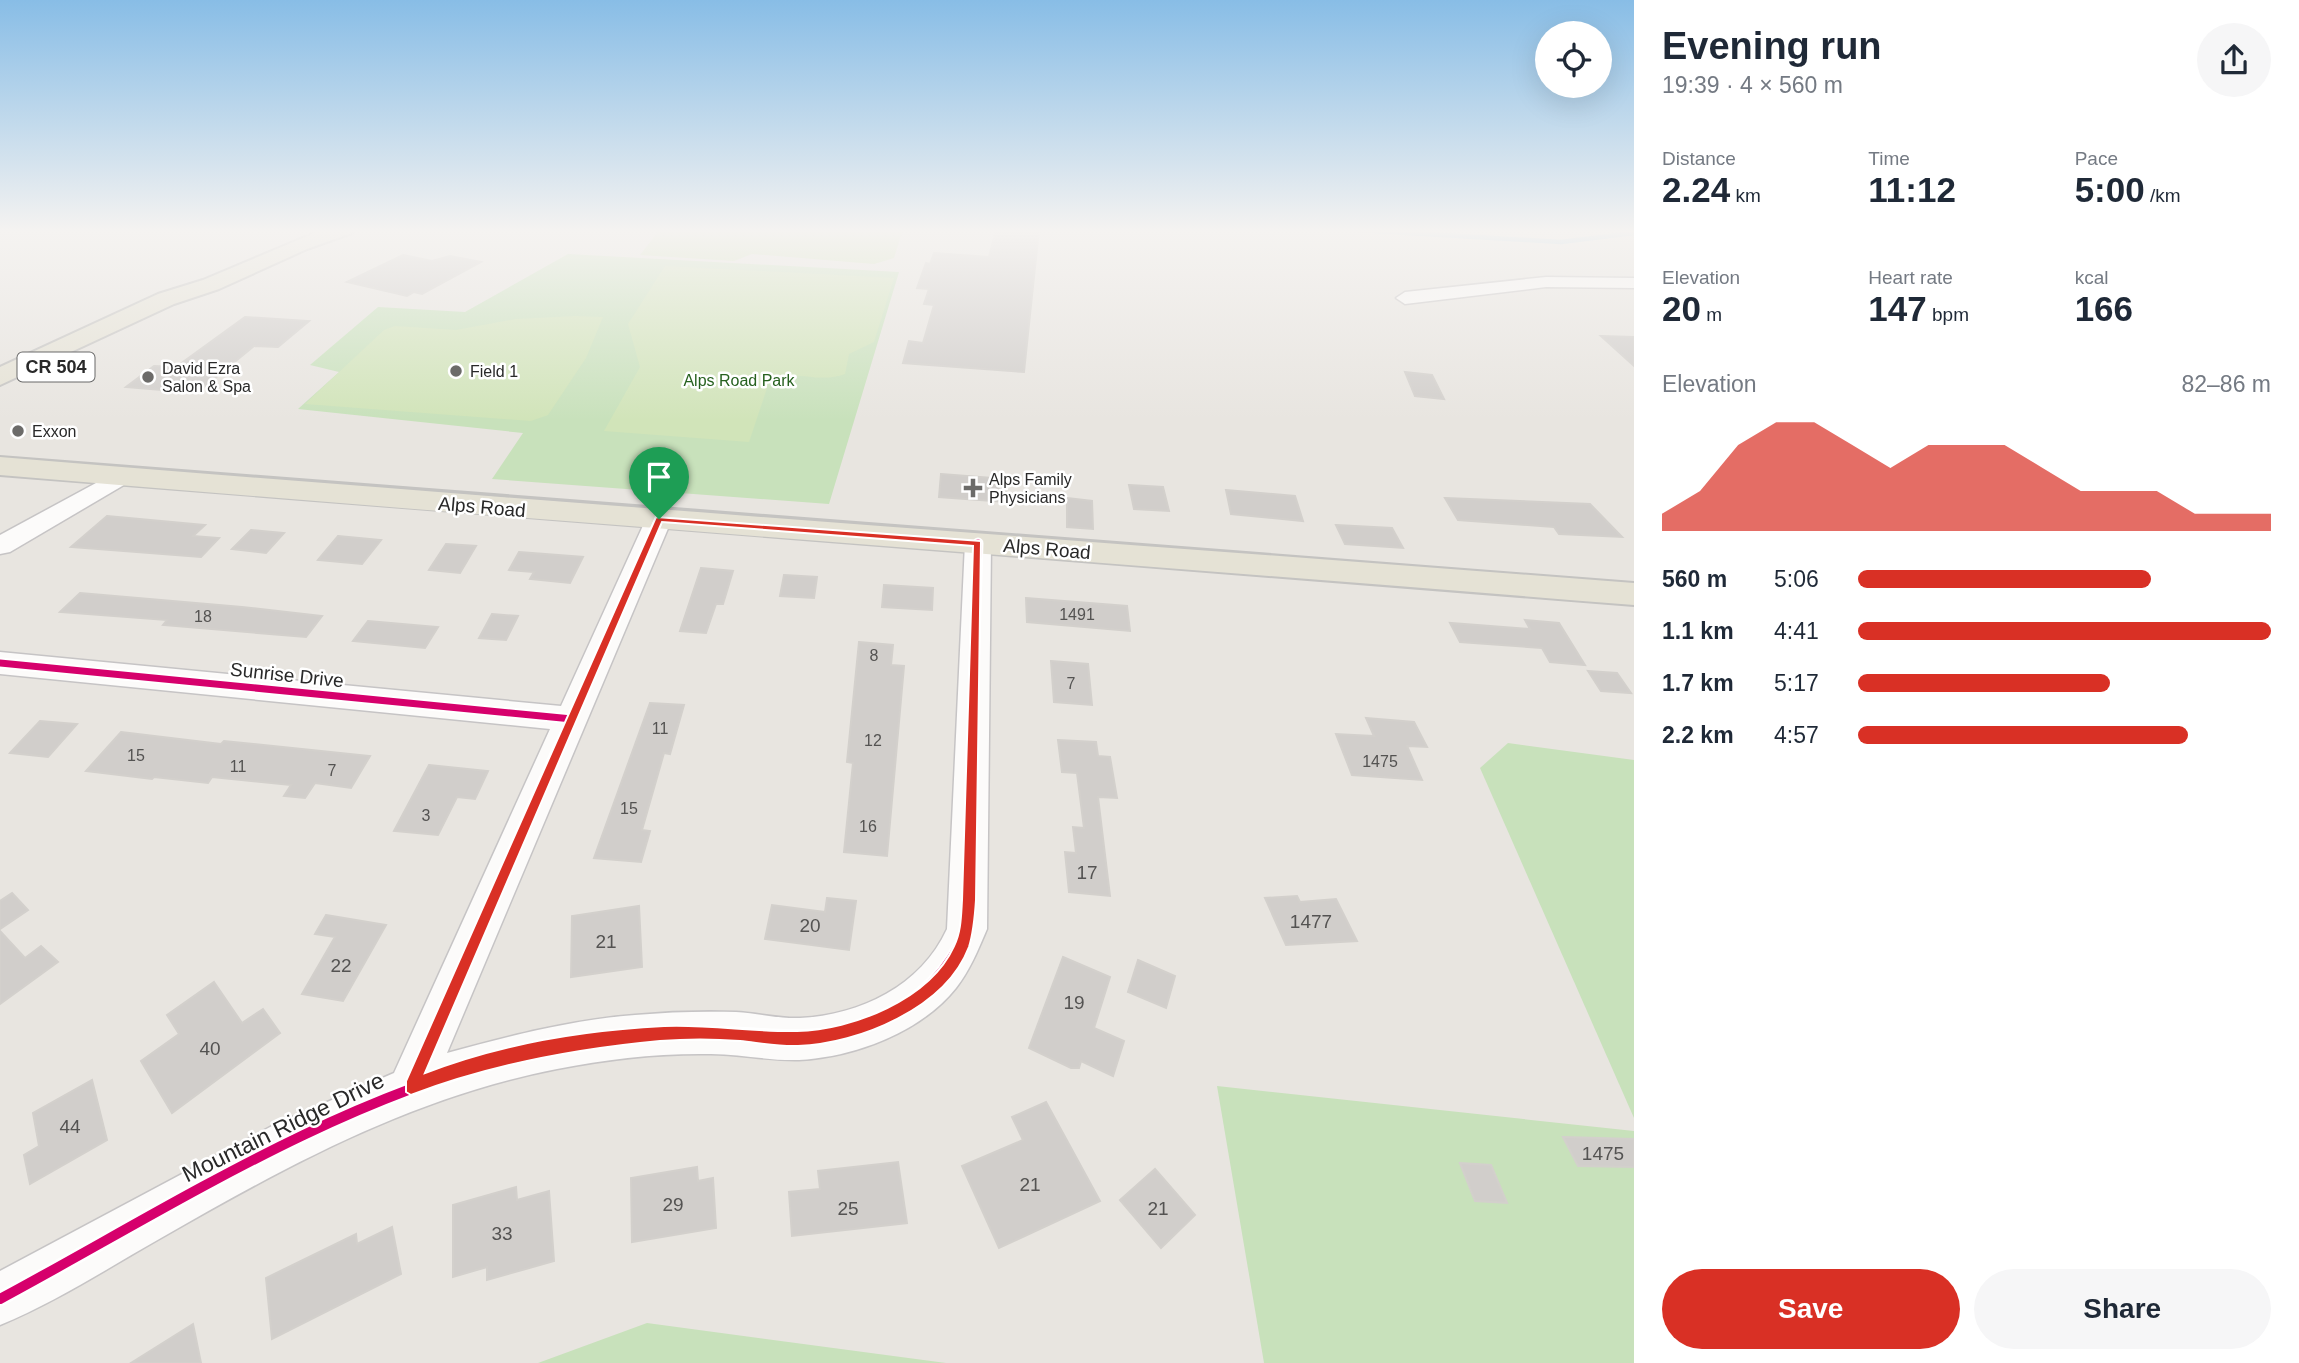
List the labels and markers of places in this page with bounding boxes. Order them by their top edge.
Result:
place label: David Ezra Salon & Spa [162,360,251,395]
marker: Field 1 [448,363,464,379]
place label: Field 1 [470,363,518,380]
marker: David Ezra Salon & Spa [140,369,156,385]
marker: Exxon [10,423,26,439]
place label: Exxon [32,423,76,440]
pin [629,447,689,519]
place label: Alps Family Physicians [989,471,1072,506]
marker: Alps Family Physicians [963,478,983,498]

